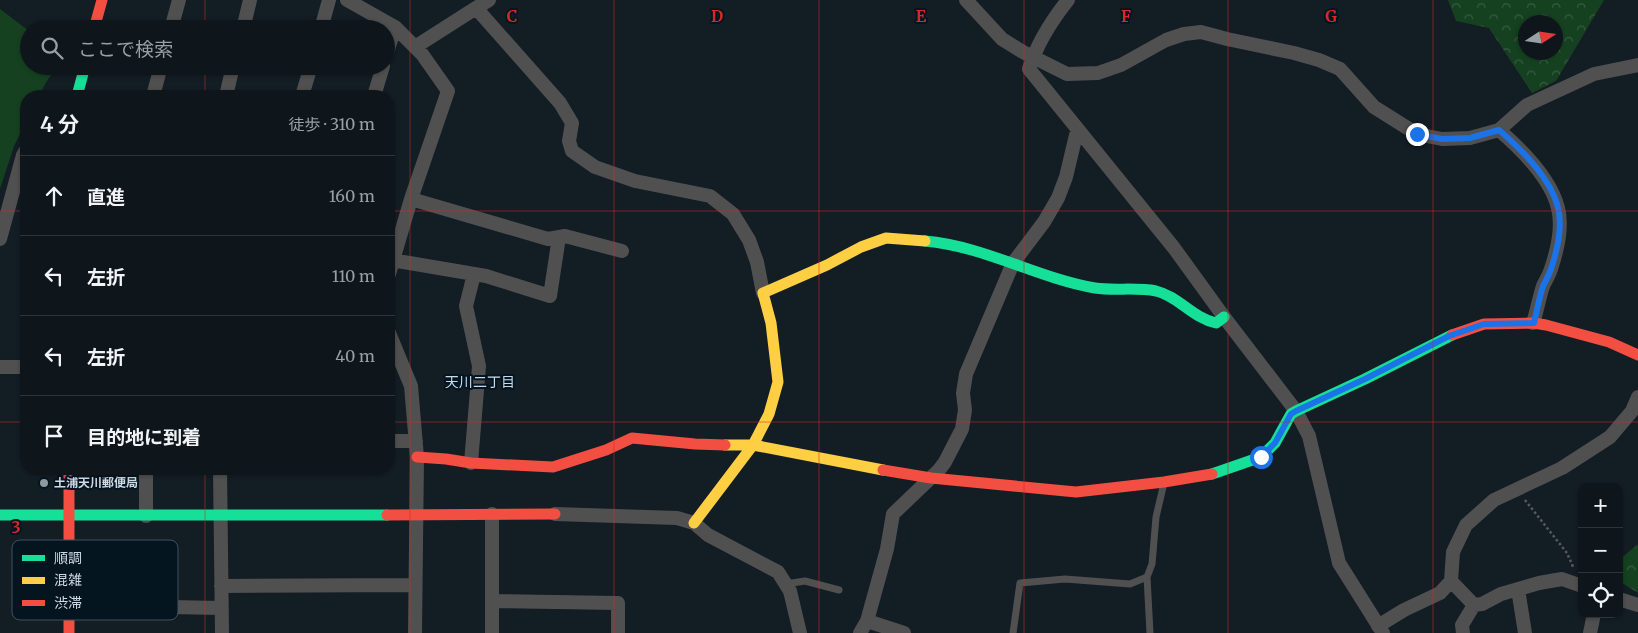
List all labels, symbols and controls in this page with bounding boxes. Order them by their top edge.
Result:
text: C [507,6,517,26]
text: D [711,6,723,26]
text: E [916,6,927,26]
text: F [1121,6,1131,26]
text: G [1325,6,1337,26]
north arrow [1518,15,1563,60]
search box [20,20,395,75]
icon: search [38,34,66,62]
text: ここで検索 [78,37,173,61]
text: 4 分 [40,111,79,138]
text: 徒歩 · 310 m [289,114,375,134]
route end [1406,123,1429,146]
icon: ahead [40,182,68,210]
text: 直進 [87,185,125,209]
text: 160 m [329,186,375,206]
icon: left [40,262,68,290]
text: 左折 [87,265,125,289]
text: 110 m [332,266,375,286]
icon: left [40,342,68,370]
text: 左折 [87,345,125,369]
text: 40 m [335,346,375,366]
district label: 天川二丁目 [445,373,515,391]
icon: arrive [40,422,68,450]
text: 目的地に到着 [87,425,201,449]
route start [1250,446,1273,469]
place label: 土浦天川郵便局 [54,475,138,490]
marker: 土浦天川郵便局 [38,477,50,489]
map controls [1578,483,1623,618]
button: + [1578,483,1623,528]
text: 3 [11,517,21,537]
button: − [1578,528,1623,573]
legend [12,540,178,620]
text: 順調 [54,549,82,567]
text: 混雑 [54,571,82,589]
button: locate [1578,573,1623,618]
text: 渋滞 [54,594,82,612]

